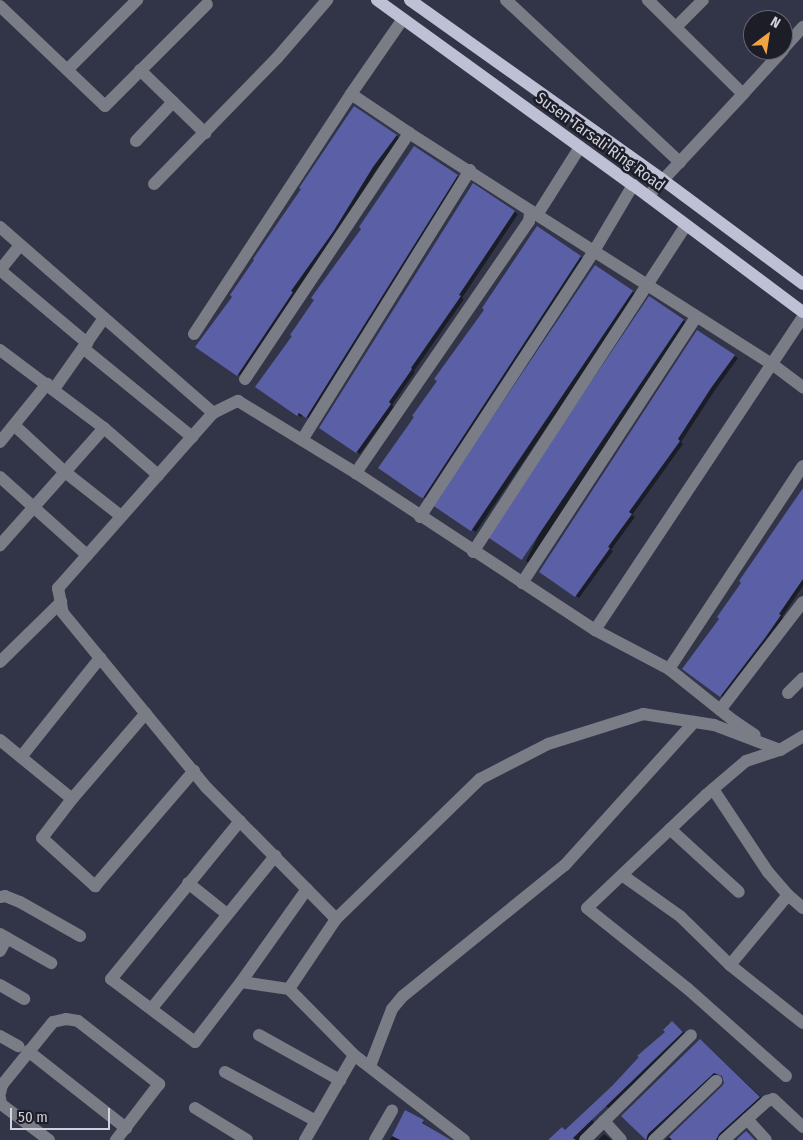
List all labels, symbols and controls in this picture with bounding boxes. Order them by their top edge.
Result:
north arrow [743,10,793,60]
text: N [767,13,783,32]
street label: Susen Tarsali Ring Road [532,89,668,195]
scale bar [12,1098,112,1130]
text: 50 m [18,1108,48,1126]

